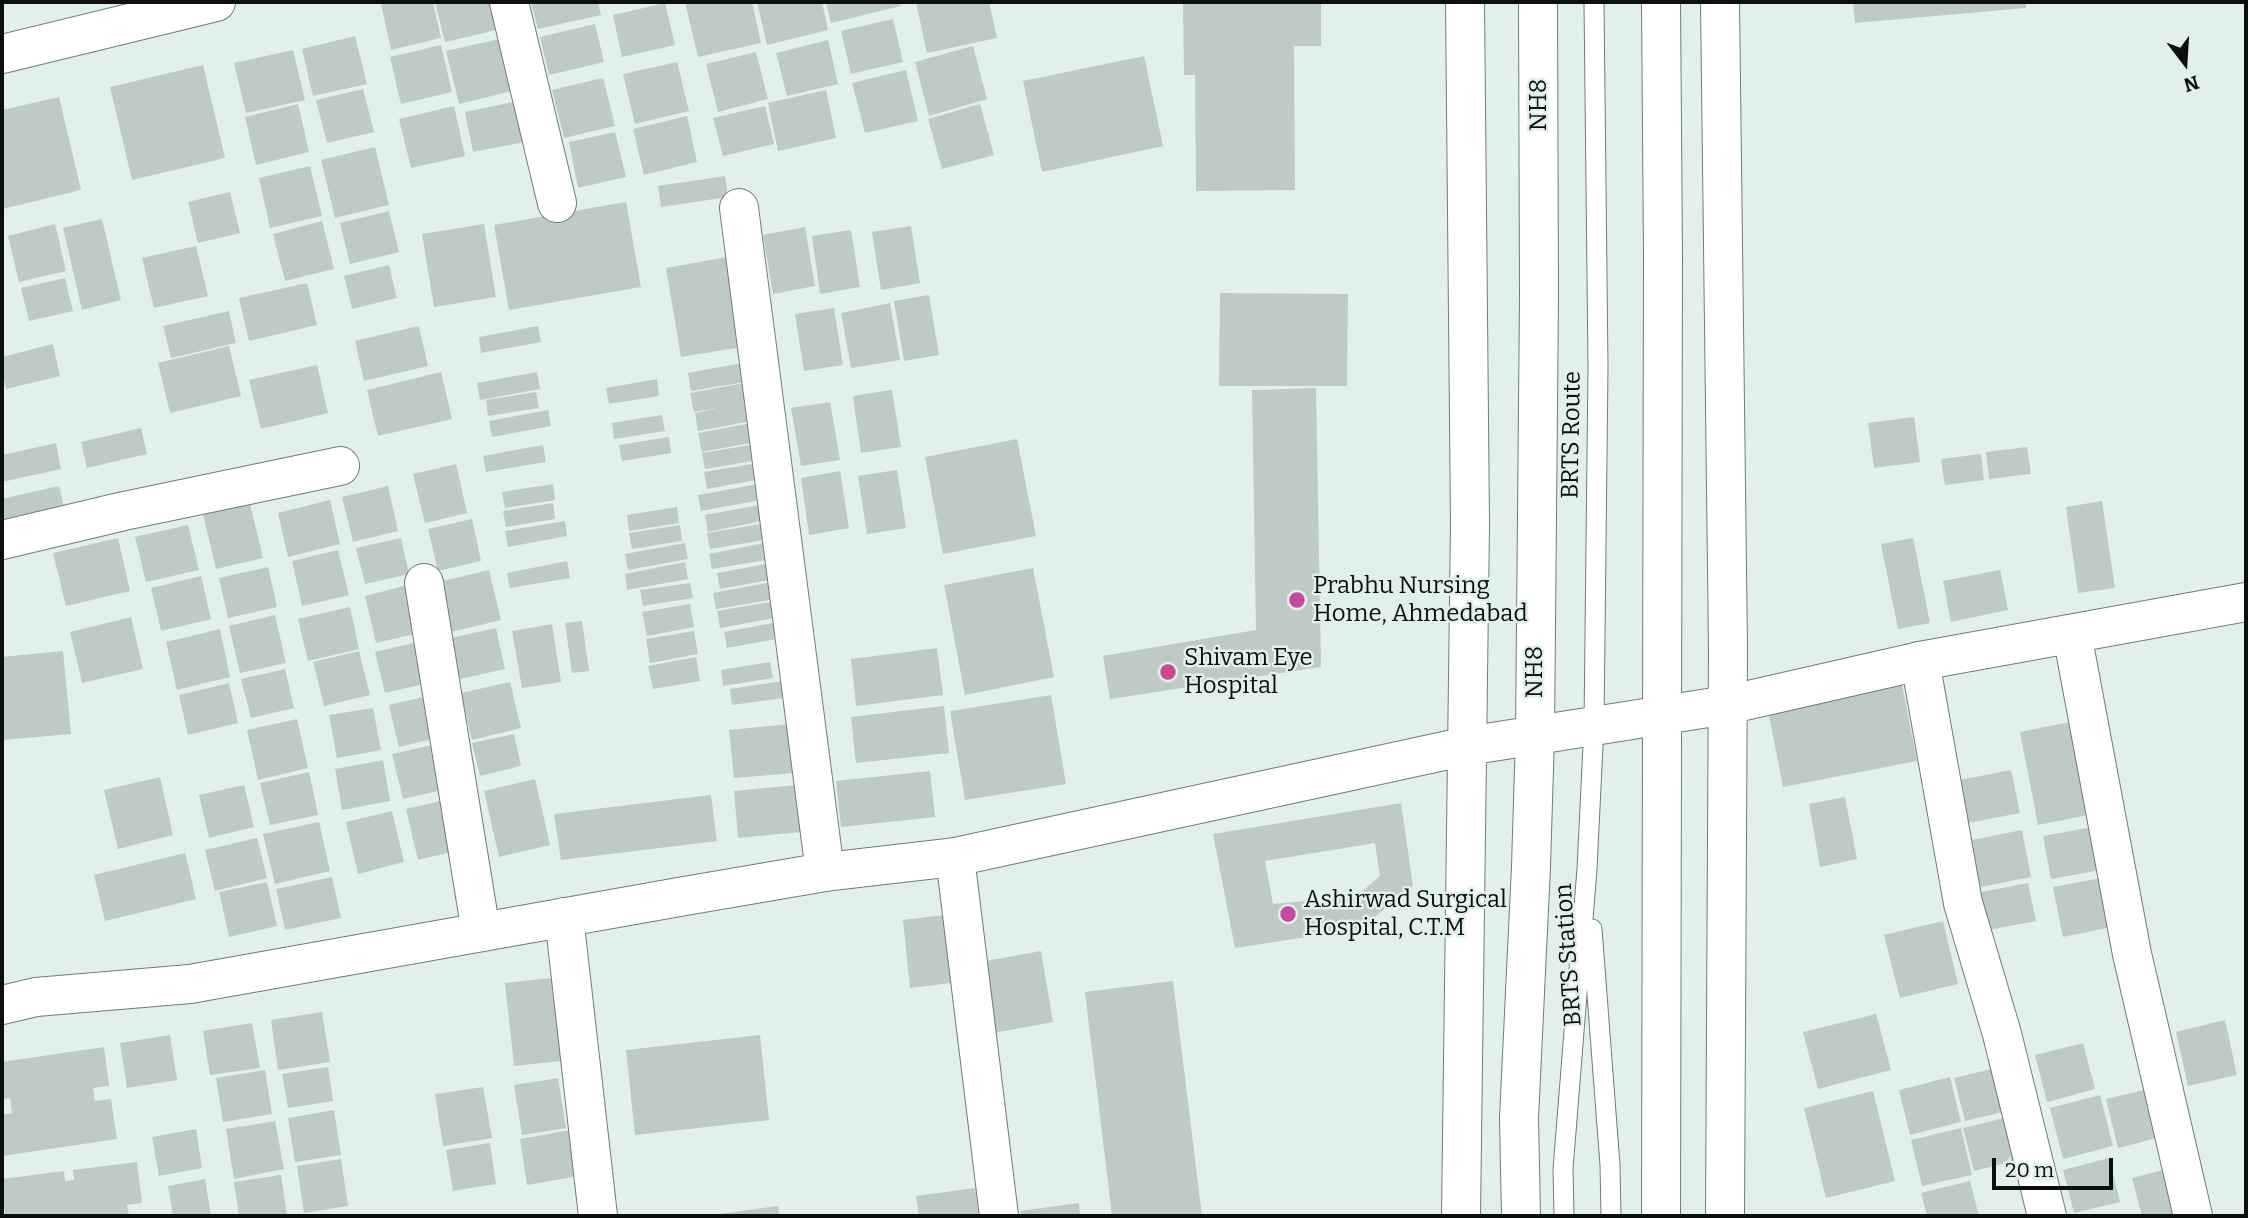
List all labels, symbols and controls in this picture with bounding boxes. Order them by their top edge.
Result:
north arrow [2150,28,2220,98]
text: N [2181,70,2202,97]
street label: NH8 [1525,79,1553,131]
street label: BRTS Route [1556,371,1588,499]
place label: Prabhu Nursing Home, Ahmedabad [1313,572,1528,628]
marker: Prabhu Nursing Home, Ahmedabad [1287,590,1307,610]
place label: Shivam Eye Hospital [1184,644,1313,700]
street label: NH8 [1521,646,1549,698]
marker: Shivam Eye Hospital [1158,662,1178,682]
street label: BRTS Station [1550,883,1588,1027]
place label: Ashirwad Surgical Hospital, C.T.M [1304,886,1507,942]
marker: Ashirwad Surgical Hospital, C.T.M [1278,904,1298,924]
scale bar [1996,1144,2117,1188]
text: 20 m [2005,1157,2054,1183]

